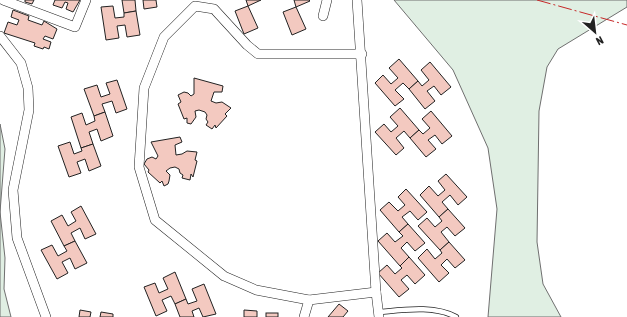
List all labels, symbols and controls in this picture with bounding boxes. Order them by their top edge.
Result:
north arrow [575,12,615,52]
text: N [594,34,605,48]

